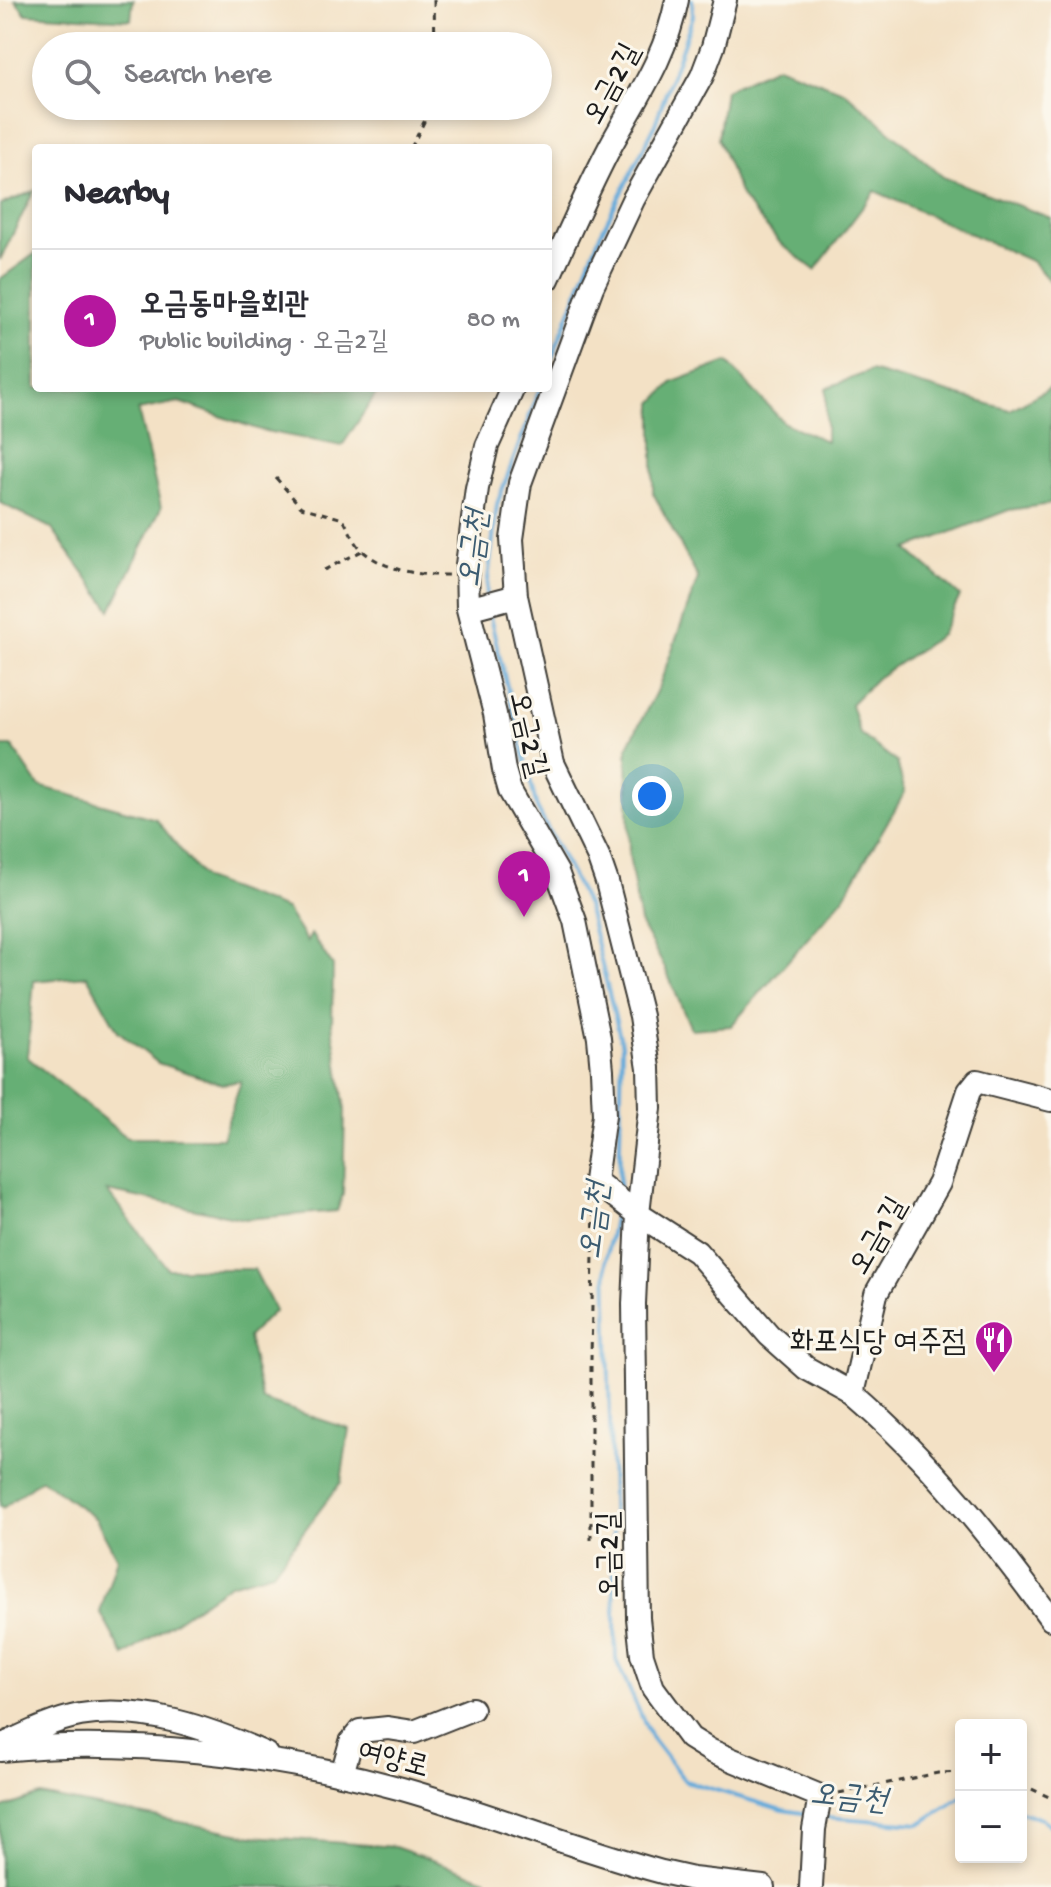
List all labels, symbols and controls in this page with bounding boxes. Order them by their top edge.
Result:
search box [32,32,552,120]
street label: 오금2길 [578,38,650,132]
icon: search [60,54,104,98]
text: Search here [124,59,272,94]
text: Nearby [64,176,169,216]
text: 오금동마을회관 [140,289,309,324]
text: 1 [85,306,95,337]
text: 80 m [466,306,520,337]
text: Public building · 오금2길 [140,328,388,359]
water label: 오금천 [452,505,500,589]
street label: 오금2길 [499,689,552,781]
your location [632,776,672,816]
pin: 1 [498,851,550,917]
water label: 오금천 [573,1177,621,1261]
street label: 오금1길 [844,1192,916,1283]
restaurant icon: 화포식당 여주점 [973,1319,1015,1374]
place label: 화포식당 여주점 [790,1327,966,1362]
street label: 오금2길 [593,1511,630,1599]
map controls [955,1719,1027,1863]
button: + [955,1719,1027,1791]
street label: 여양로 [353,1735,432,1788]
water label: 오금천 [808,1777,892,1823]
button: − [955,1791,1027,1863]

